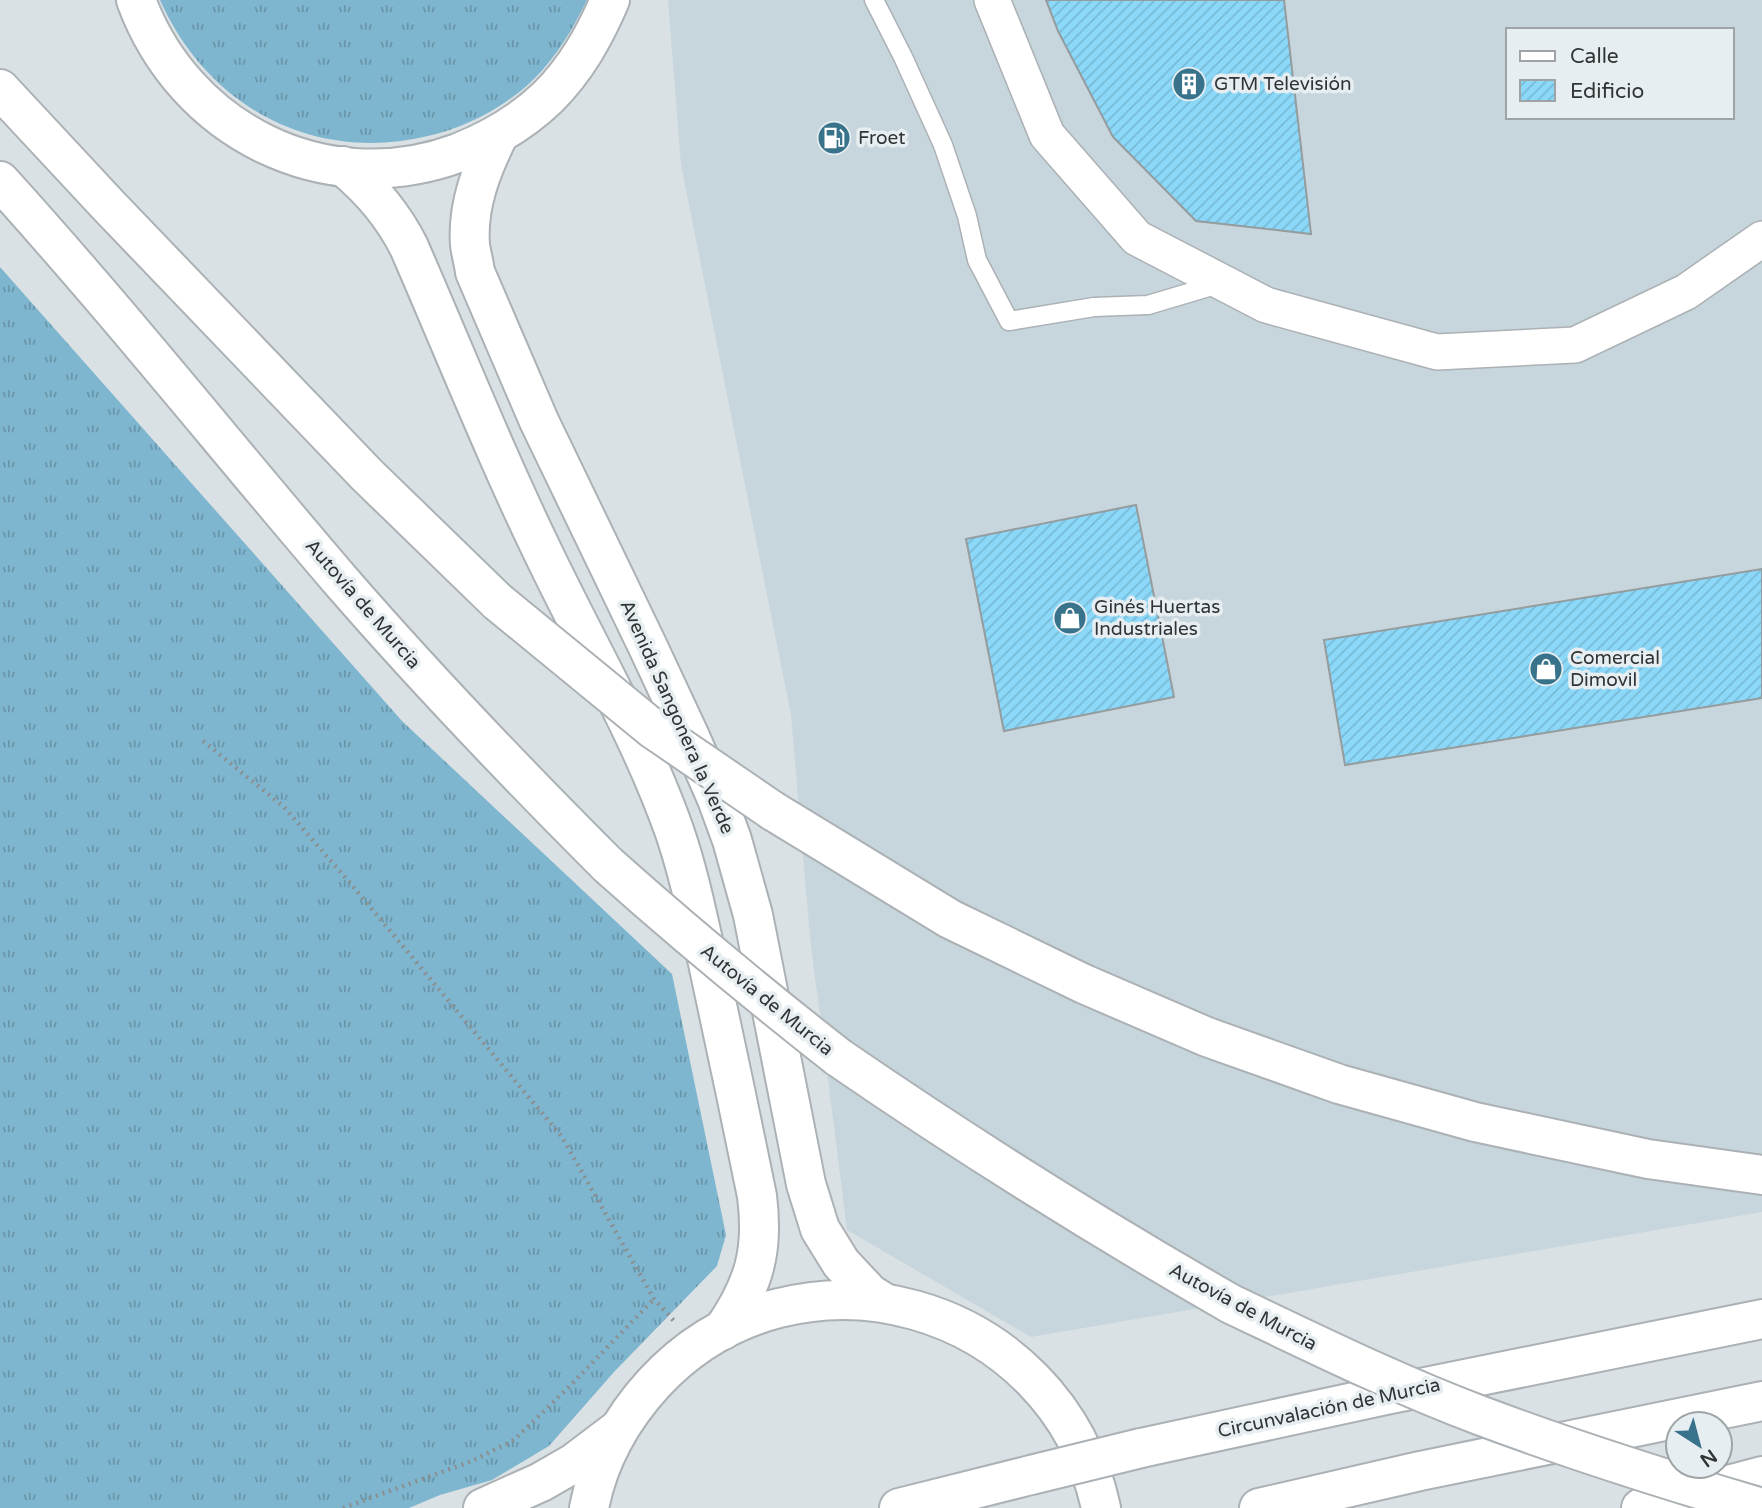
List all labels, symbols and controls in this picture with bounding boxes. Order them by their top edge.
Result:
legend [1506,28,1734,119]
text: Calle [1570,44,1619,69]
building icon: GTM Televisión [1170,65,1208,103]
place label: GTM Televisión [1214,73,1352,95]
text: Edificio [1570,79,1644,104]
fuel station icon: Froet [815,119,853,157]
place label: Froet [858,127,906,149]
street label: Autovía de Murcia [301,535,425,673]
place label: Ginés Huertas Industriales [1094,596,1220,640]
street label: Avenida Sangonera la Verde [615,597,739,837]
shop icon: Ginés Huertas Industriales [1051,599,1089,637]
place label: Comercial Dimovil [1570,647,1660,691]
shop icon: Comercial Dimovil [1527,650,1565,688]
street label: Autovía de Murcia [696,940,838,1060]
street label: Autovía de Murcia [1165,1259,1321,1355]
street label: Circunvalación de Murcia [1216,1374,1442,1442]
north arrow [1664,1410,1734,1480]
text: N [1696,1445,1721,1471]

